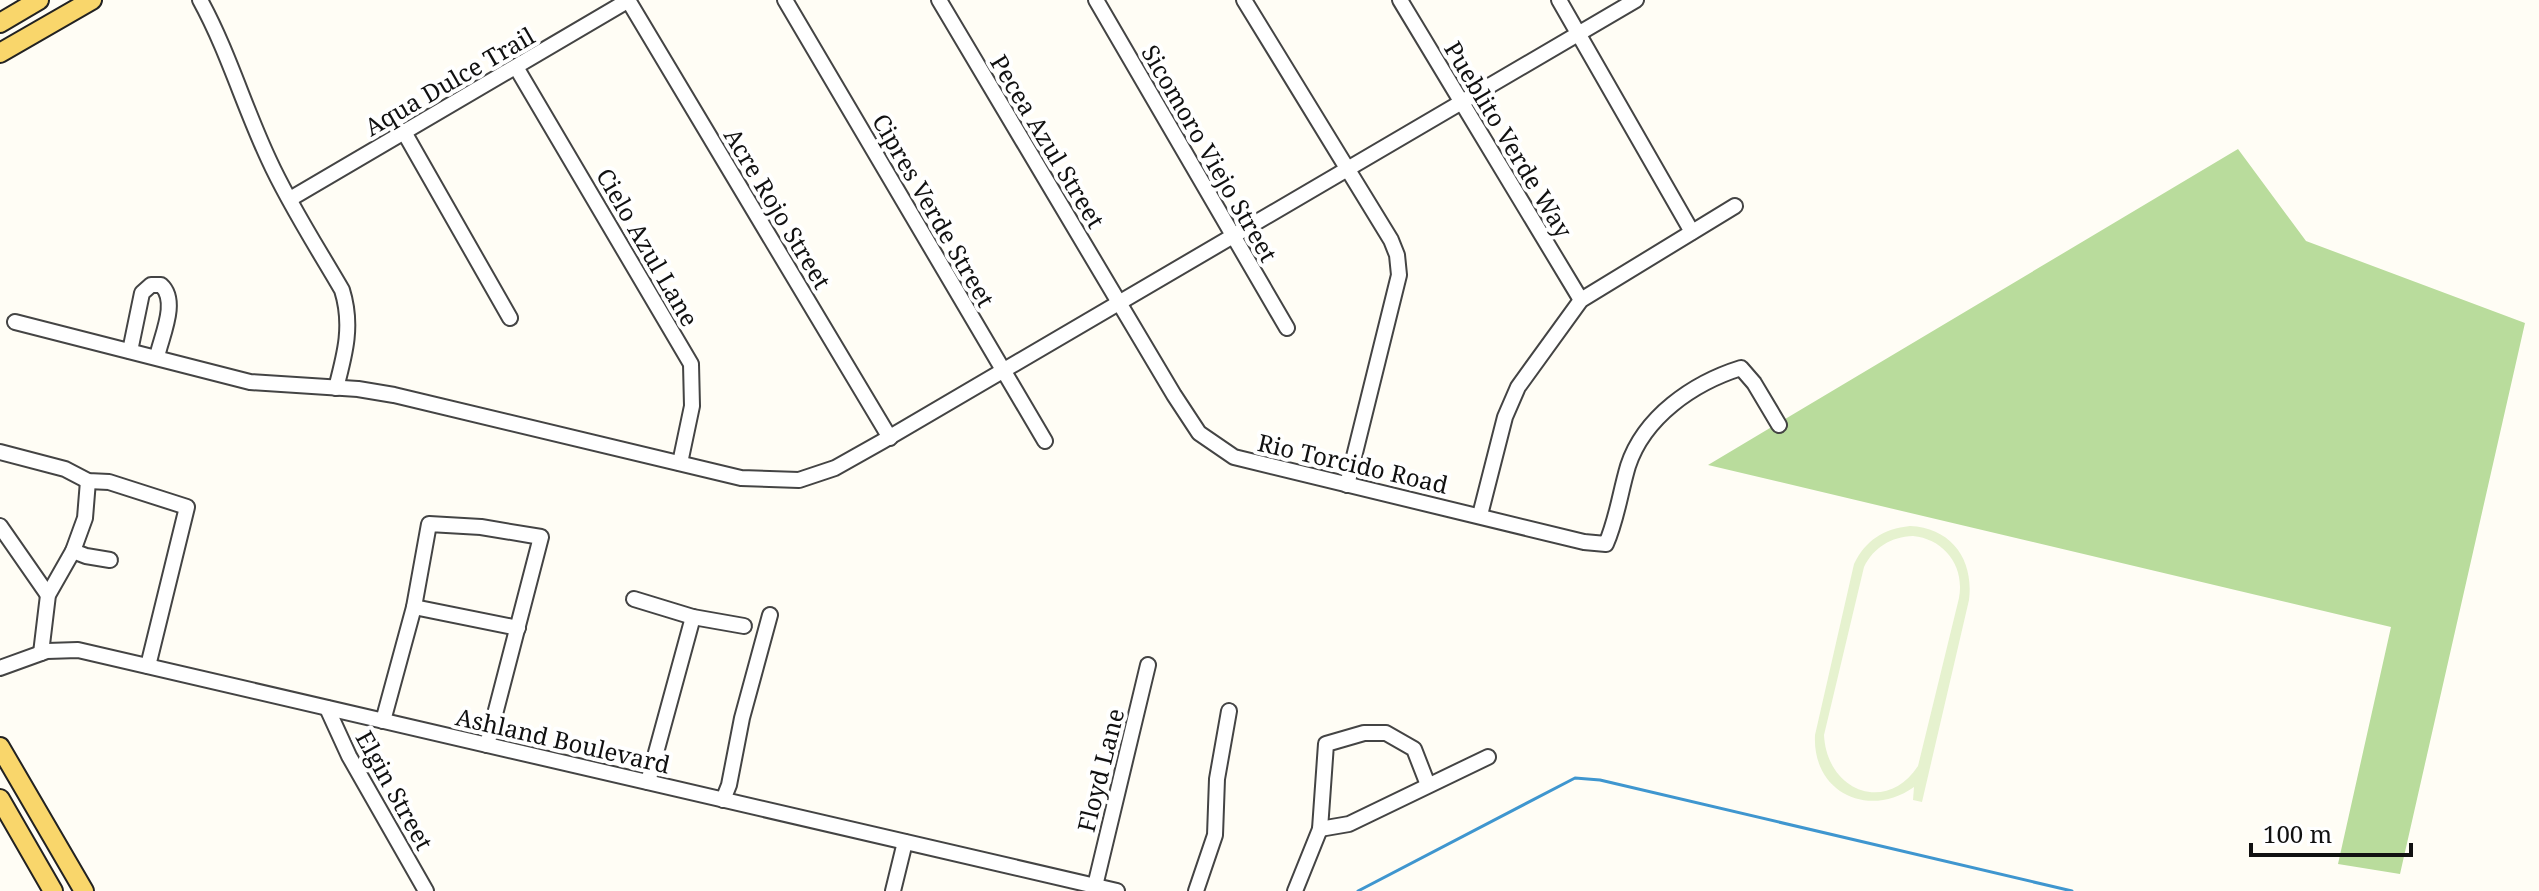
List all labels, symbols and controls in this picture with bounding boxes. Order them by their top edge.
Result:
street label: Aqua Dulce Trail [358,19,541,143]
street label: Pueblito Verde Way [1437,35,1581,244]
street label: Sicomoro Viejo Street [1134,39,1286,267]
street label: Pecea Azul Street [983,48,1113,234]
street label: Cipres Verde Street [865,107,1003,313]
street label: Acre Rojo Street [717,121,839,295]
street label: Cielo Azul Lane [589,162,707,332]
street label: Rio Torcido Road [1255,425,1452,501]
street label: Ashland Boulevard [453,699,674,781]
street label: Floyd Lane [1069,705,1131,835]
street label: Elgin Street [349,724,441,856]
scale bar [2251,807,2411,857]
text: 100 m [2263,817,2332,850]

